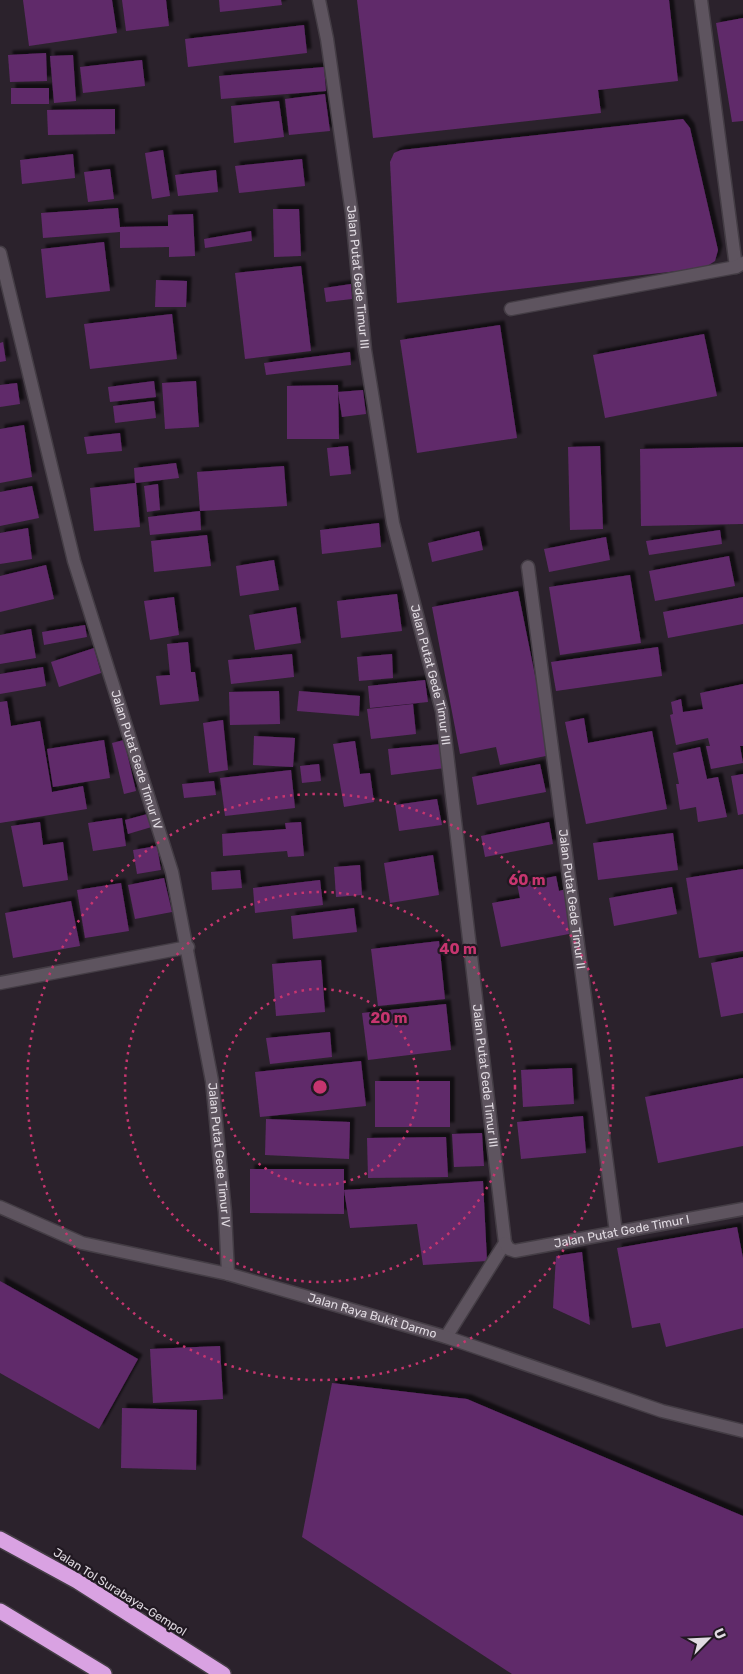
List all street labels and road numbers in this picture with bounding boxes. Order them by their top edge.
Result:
street label: Jalan Putat Gede Timur III [344,204,372,350]
street label: Jalan Putat Gede Timur III [408,603,453,746]
street label: Jalan Putat Gede Timur IV [108,688,165,831]
street label: Jalan Putat Gede Timur II [556,828,588,970]
street label: Jalan Putat Gede Timur III [470,1003,501,1148]
street label: Jalan Putat Gede Timur IV [205,1082,233,1228]
street label: Jalan Putat Gede Timur I [553,1212,691,1251]
street label: Jalan Raya Bukit Darmo [306,1290,438,1341]
street label: Jalan Tol Surabaya–Gempol [51,1545,189,1639]

